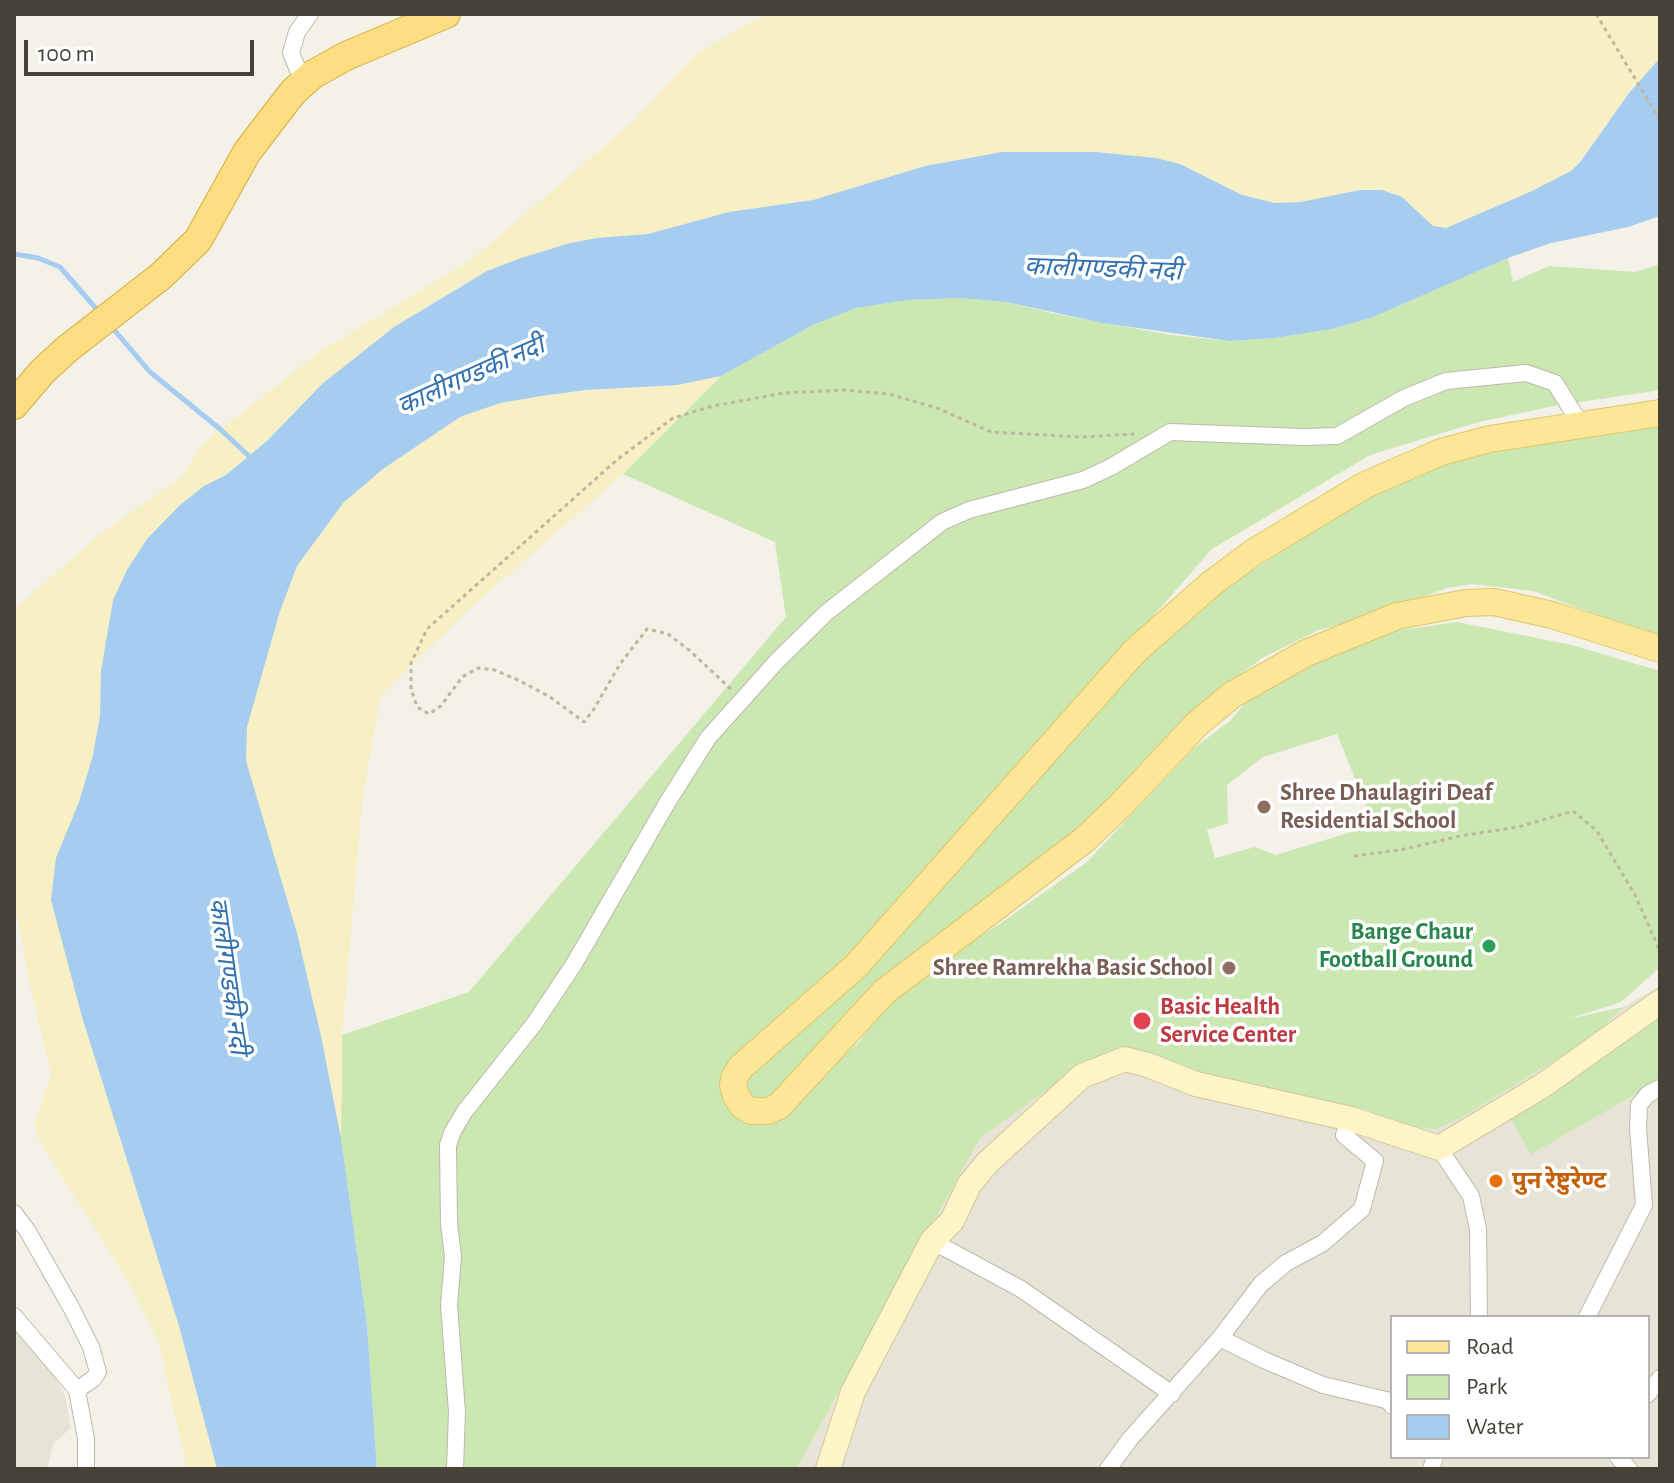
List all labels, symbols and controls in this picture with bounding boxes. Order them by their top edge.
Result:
scale bar [28,24,258,74]
text: 100 m [38,42,95,66]
water label: कालीगण्डकी नदी [1024,251,1182,287]
water label: कालीगण्डकी नदी [393,330,549,422]
place label: Shree Dhaulagiri Deaf Residential School [1280,779,1492,835]
marker: Shree Dhaulagiri Deaf Residential School [1255,798,1273,816]
water label: कालीगण्डकी नदी [202,896,254,1056]
place label: Bange Chaur Football Ground [1319,918,1473,974]
marker: Bange Chaur Football Ground [1480,937,1498,955]
place label: Shree Ramrekha Basic School [933,954,1213,982]
marker: Shree Ramrekha Basic School [1220,959,1238,977]
place label: Basic Health Service Center [1160,993,1296,1049]
marker: Basic Health Service Center [1131,1010,1153,1032]
place label: पुन रेष्टुरेण्ट [1512,1167,1607,1195]
marker: पुन रेष्टुरेण्ट [1487,1172,1505,1190]
legend [1390,1315,1650,1459]
text: Road [1466,1335,1514,1359]
text: Park [1466,1375,1507,1399]
text: Water [1466,1415,1523,1439]

